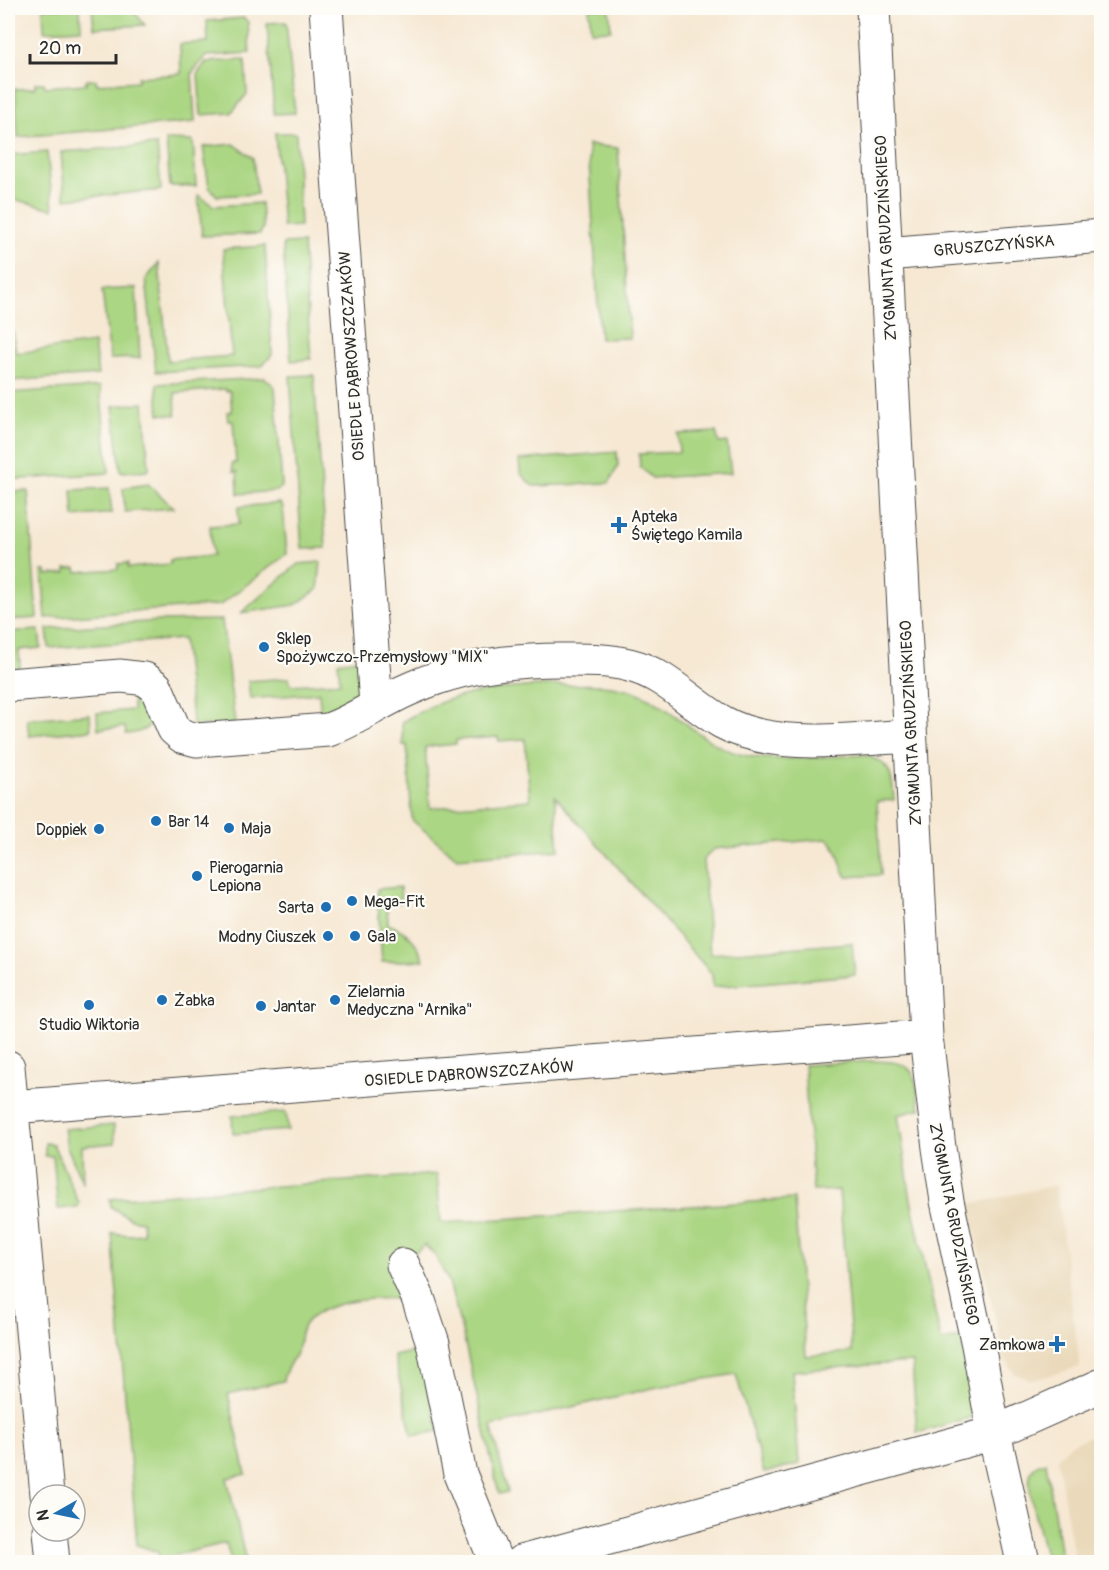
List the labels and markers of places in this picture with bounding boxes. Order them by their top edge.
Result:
place label: Apteka Świętego Kamila [631,507,743,545]
marker: Apteka Świętego Kamila [612,518,626,532]
place label: Sklep Spożywczo-Przemysłowy "MIX" [276,629,489,667]
marker: Sklep Spożywczo-Przemysłowy "MIX" [257,640,271,654]
place label: Bar 14 [168,812,209,832]
marker: Bar 14 [149,814,163,828]
place label: Maja [241,819,271,839]
place label: Doppiek [36,820,87,840]
marker: Maja [222,821,236,835]
marker: Doppiek [92,822,106,836]
place label: Pierogarnia Lepiona [209,858,283,896]
marker: Pierogarnia Lepiona [190,869,204,883]
place label: Mega-Fit [364,892,425,912]
marker: Mega-Fit [345,894,359,908]
place label: Sarta [278,898,314,918]
marker: Sarta [319,900,333,914]
place label: Modny Ciuszek [218,927,316,947]
place label: Gala [367,927,396,947]
marker: Modny Ciuszek [321,929,335,943]
marker: Gala [348,929,362,943]
place label: Zielarnia Medyczna "Arnika" [347,982,473,1020]
place label: Żabka [174,991,215,1011]
marker: Żabka [155,993,169,1007]
marker: Zielarnia Medyczna "Arnika" [328,993,342,1007]
place label: Jantar [273,997,316,1017]
marker: Studio Wiktoria [82,998,96,1012]
marker: Jantar [254,999,268,1013]
place label: Studio Wiktoria [39,1015,139,1035]
place label: Zamkowa [979,1335,1045,1355]
marker: Zamkowa [1050,1337,1064,1351]

